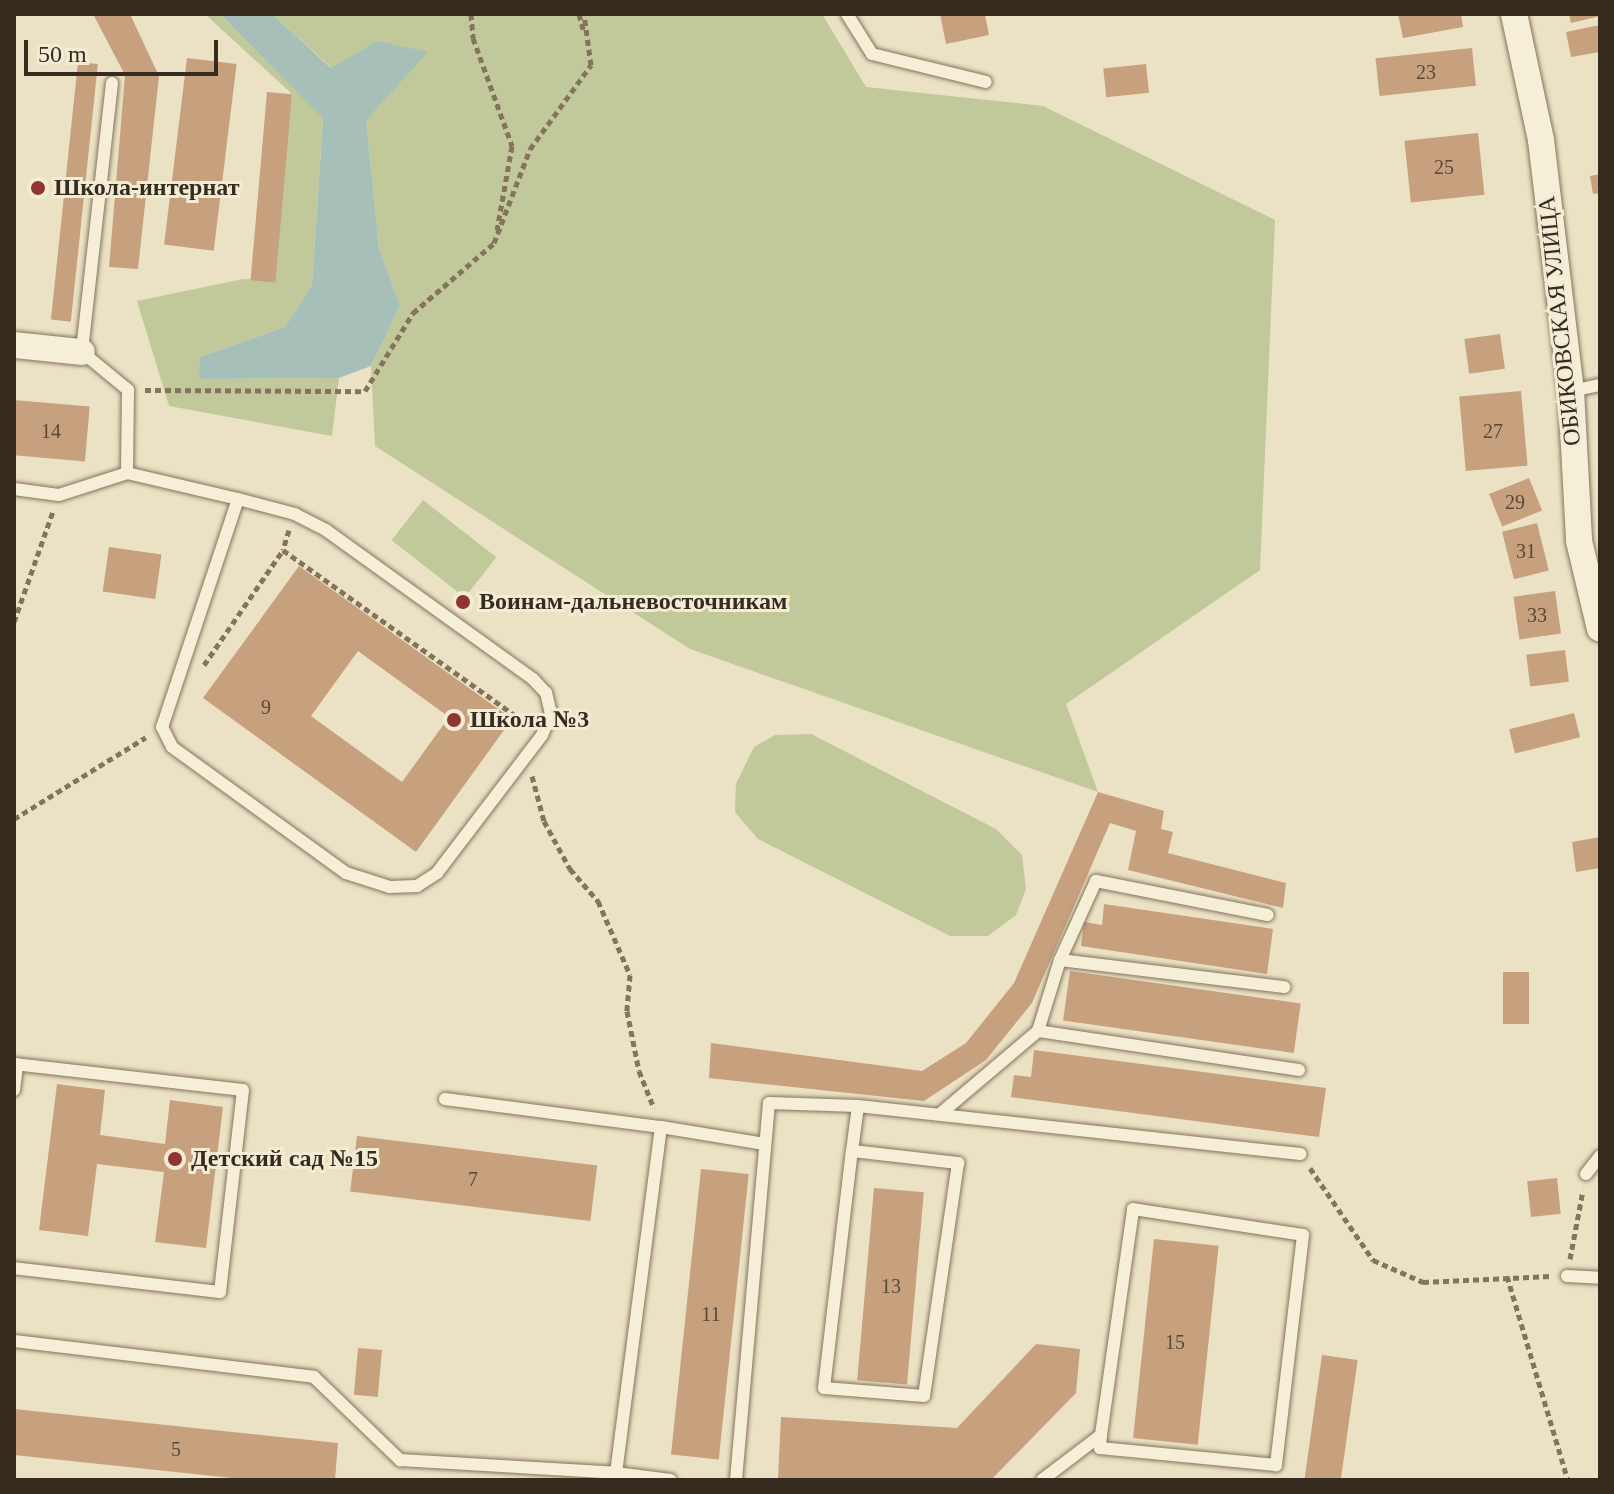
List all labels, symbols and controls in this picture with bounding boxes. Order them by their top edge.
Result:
scale bar [28,24,222,74]
text: 50 m [38,41,87,67]
house number: 23 [1416,60,1436,84]
house number: 25 [1434,155,1454,179]
place label: Школа-интернат [54,174,239,202]
marker: Школа-интернат [29,179,47,197]
street label: ОБИКОВСКАЯ УЛИЦА [1533,195,1587,447]
house number: 14 [41,419,61,443]
house number: 27 [1483,419,1503,443]
house number: 29 [1505,490,1525,514]
house number: 31 [1516,539,1536,563]
place label: Воинам-дальневосточникам [479,588,787,616]
marker: Воинам-дальневосточникам [454,593,472,611]
house number: 33 [1527,603,1547,627]
house number: 9 [261,695,271,719]
place label: Школа №3 [470,706,589,734]
marker: Школа №3 [445,711,463,729]
place label: Детский сад №15 [191,1145,378,1173]
marker: Детский сад №15 [166,1150,184,1168]
house number: 7 [468,1167,478,1191]
house number: 13 [881,1274,901,1298]
house number: 11 [701,1302,721,1326]
house number: 15 [1165,1330,1185,1354]
house number: 5 [171,1437,181,1461]

